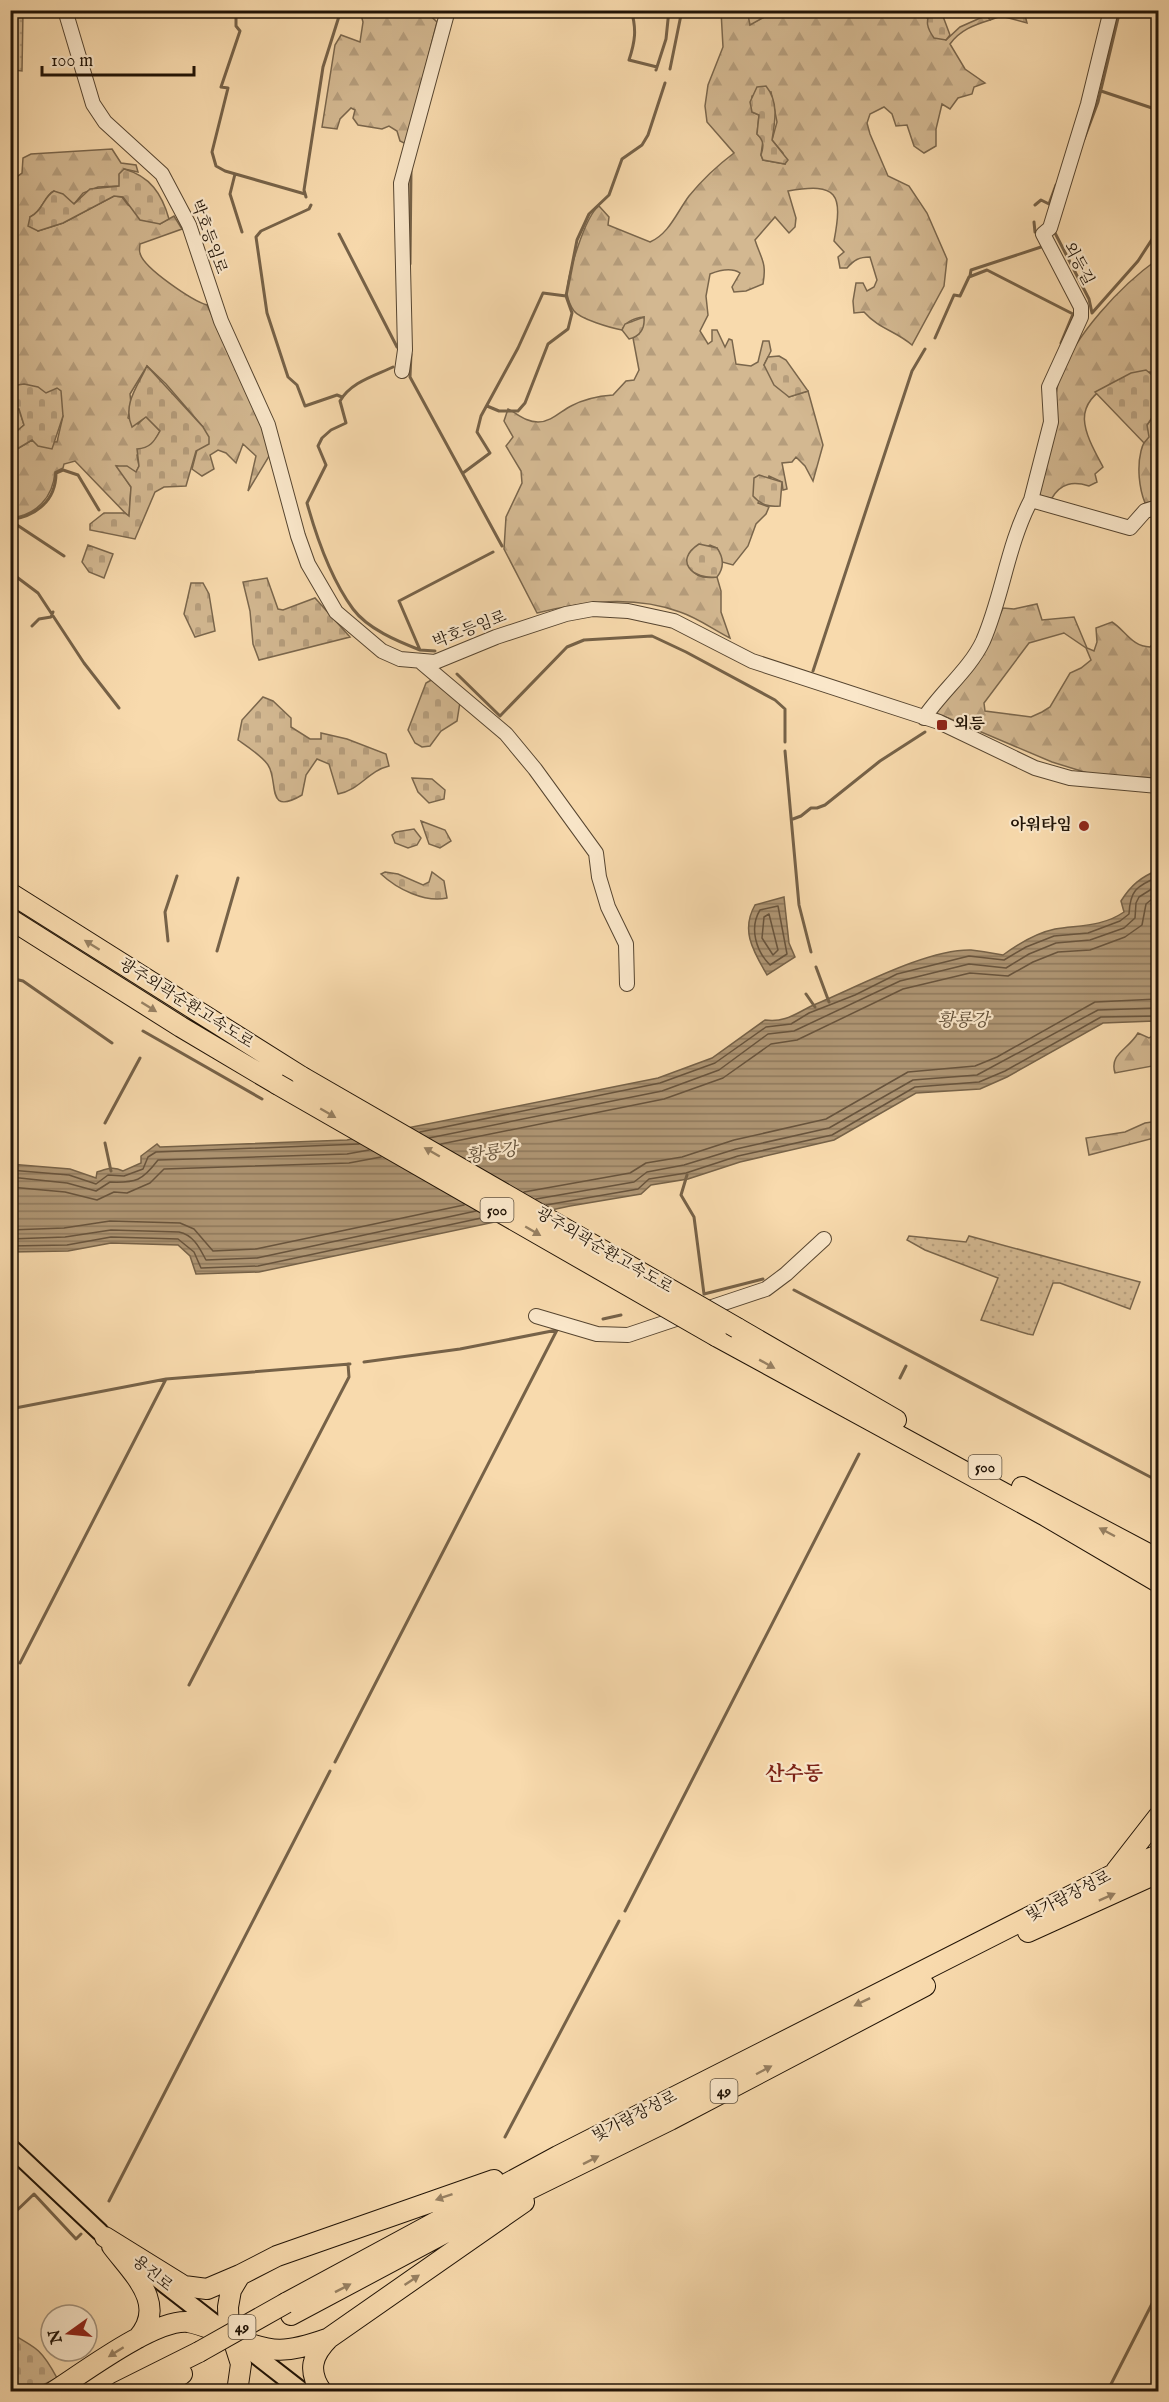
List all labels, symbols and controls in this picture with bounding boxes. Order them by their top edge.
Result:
scale bar [42,39,194,77]
text: 100 m [51,50,93,73]
street label: 박호등임로 [185,197,231,277]
street label: 외등길 [1058,239,1098,289]
street label: 박호등임로 [430,607,510,653]
place label: 외등 [954,714,985,735]
marker: 외등 [935,718,949,732]
place label: 아워타임 [1010,815,1072,836]
marker: 아워타임 [1077,819,1091,833]
one-way arrow [84,939,101,950]
street label: 광주외곽순환고속도로 [115,955,257,1054]
one-way arrow [141,1001,157,1012]
water label: 황룡강 [937,1010,992,1033]
one-way arrow [319,1108,336,1118]
water label: 황룡강 [464,1138,522,1169]
one-way arrow [423,1147,440,1157]
road number: 500 [480,1198,514,1222]
street label: 광주외곽순환고속도로 [532,1204,676,1299]
one-way arrow [525,1225,541,1236]
one-way arrow [759,1359,776,1369]
road number: 500 [968,1455,1002,1479]
one-way arrow [1098,1527,1115,1537]
district label: 산수동 [765,1762,824,1787]
street label: 빛가람장성로 [1023,1867,1115,1927]
one-way arrow [1098,1892,1115,1901]
one-way arrow [853,1998,870,2007]
one-way arrow [756,2065,773,2075]
road number: 49 [710,2079,738,2103]
street label: 빛가람장성로 [589,2087,681,2147]
one-way arrow [582,2155,600,2165]
one-way arrow [435,2193,453,2203]
street label: 용진로 [128,2252,177,2297]
one-way arrow [403,2274,419,2286]
one-way arrow [335,2283,352,2293]
north arrow [39,2303,99,2363]
road number: 49 [228,2315,256,2339]
text: N [45,2327,68,2347]
one-way arrow [107,2347,124,2358]

